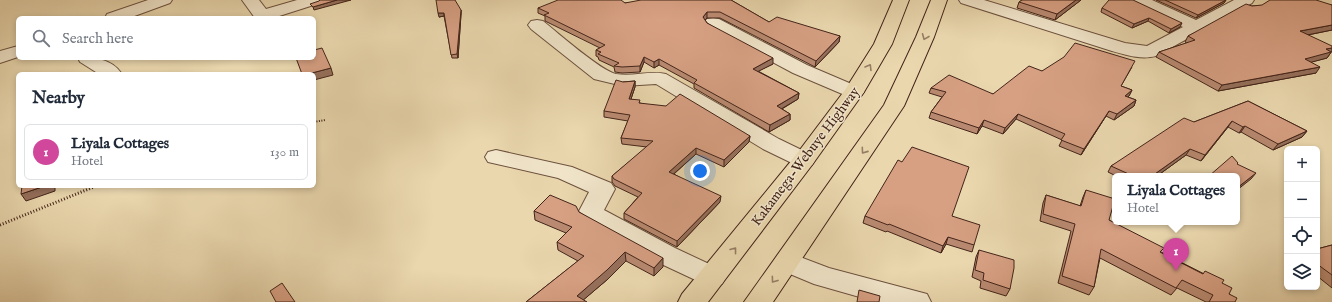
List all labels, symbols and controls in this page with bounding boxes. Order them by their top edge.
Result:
search box [16,16,316,60]
icon: search [30,27,52,49]
text: Search here [62,29,133,48]
one-way arrow [922,33,930,40]
one-way arrow [865,64,872,71]
street label: Kakamega-Webuye Highway [748,83,864,230]
text: Nearby [32,88,85,109]
text: Liyala Cottages [71,134,169,153]
text: 1 [44,144,48,161]
text: 130 m [270,144,299,161]
one-way arrow [862,146,869,153]
map controls [1284,146,1320,290]
button: + [1284,146,1320,182]
text: Hotel [71,153,103,170]
your location [690,161,710,181]
popup [1112,173,1240,225]
text: Liyala Cottages [1127,181,1225,200]
button: − [1284,182,1320,218]
text: Hotel [1127,200,1159,217]
button: locate [1284,218,1320,254]
pin: 1 [1163,238,1189,271]
one-way arrow [729,247,736,254]
button: layers [1284,254,1320,290]
one-way arrow [771,276,778,283]

